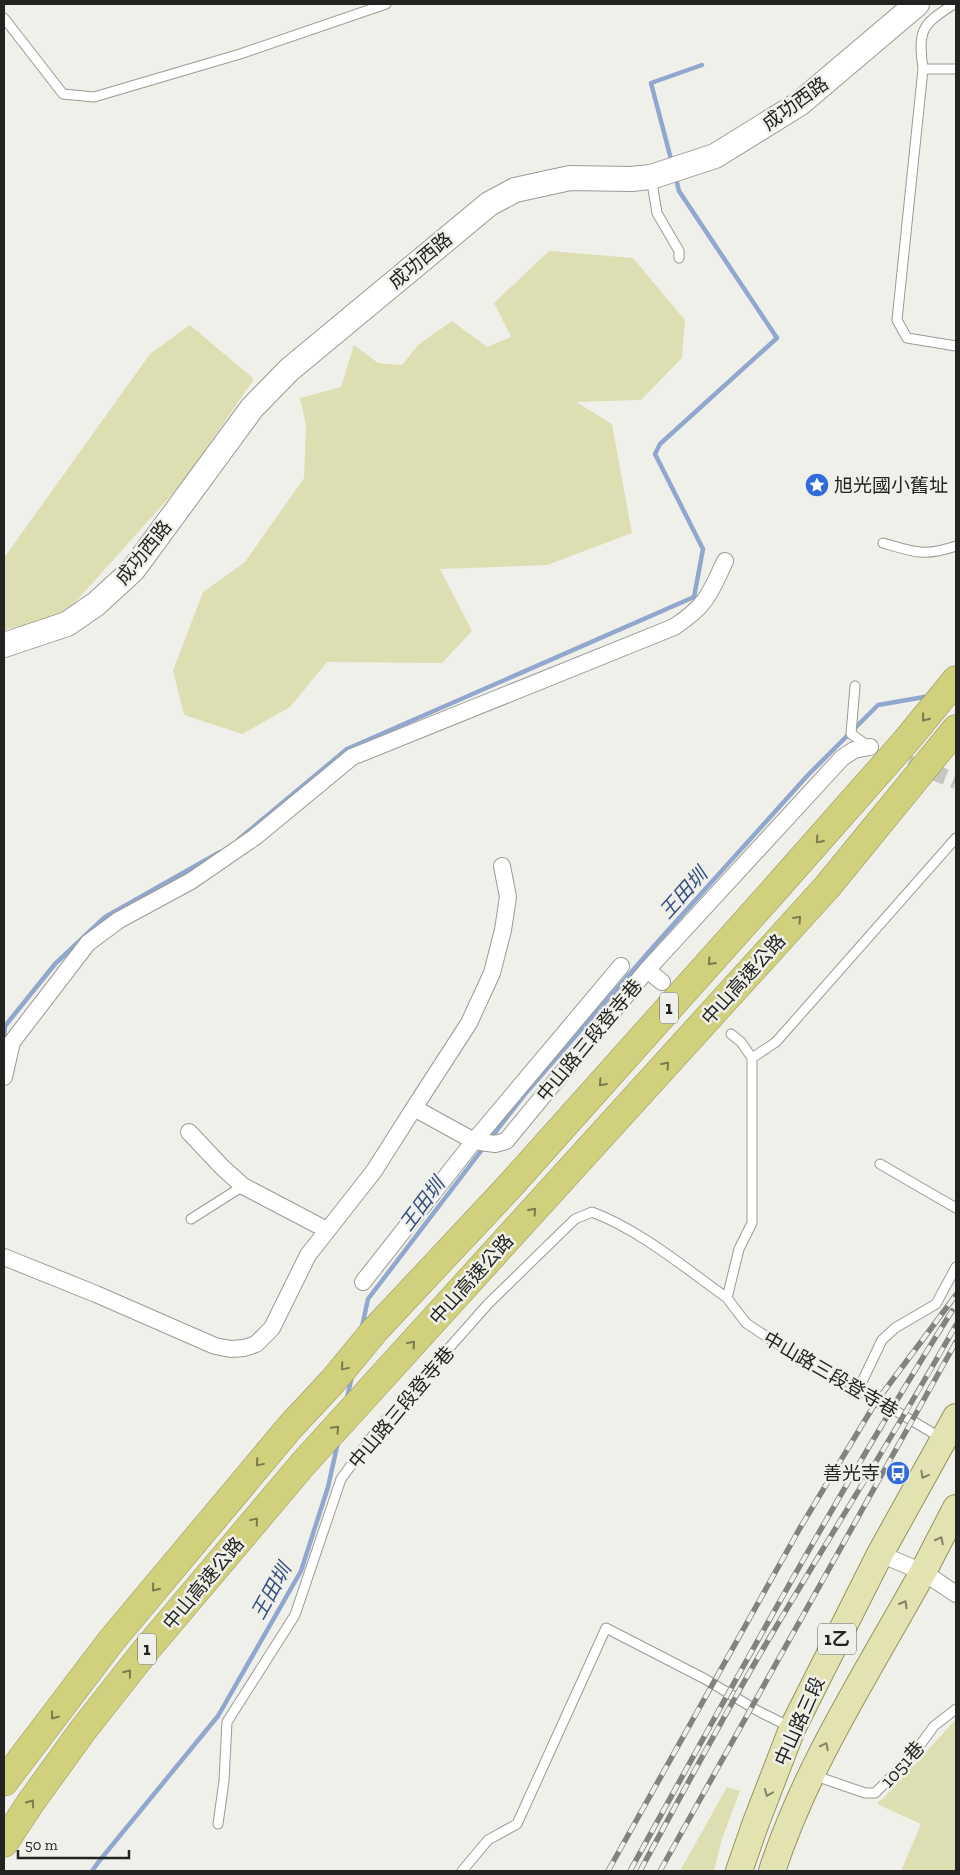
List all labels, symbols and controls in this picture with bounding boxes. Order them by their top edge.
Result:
street label: 成功西路 [758,72,833,135]
street label: 成功西路 [384,227,457,294]
place icon: 旭光國小舊址 [804,472,830,498]
place label: 旭光國小舊址 [834,474,948,497]
street label: 成功西路 [111,516,176,589]
one-way arrow [922,712,931,721]
one-way arrow [816,835,825,844]
water label: 王田圳 [654,860,714,923]
one-way arrow [792,915,801,924]
street label: 中山高速公路 [697,929,790,1029]
one-way arrow [708,956,717,965]
street label: 中山路三段登寺巷 [532,975,647,1106]
road number: 1 [660,992,678,1024]
one-way arrow [660,1061,669,1070]
one-way arrow [599,1077,608,1086]
water label: 王田圳 [394,1170,451,1235]
one-way arrow [527,1208,536,1217]
street label: 中山高速公路 [425,1229,518,1329]
street label: 中山路三段登寺巷 [759,1326,902,1422]
one-way arrow [406,1341,415,1350]
street label: 中山路三段登寺巷 [344,1342,459,1473]
one-way arrow [340,1362,349,1371]
one-way arrow [330,1425,339,1434]
one-way arrow [256,1458,265,1467]
bus stop icon: 善光寺 [885,1460,911,1486]
place label: 善光寺 [823,1462,880,1485]
one-way arrow [920,1469,930,1478]
one-way arrow [249,1518,258,1527]
street label: 中山高速公路 [158,1532,249,1634]
one-way arrow [934,1536,944,1545]
water label: 王田圳 [246,1556,297,1623]
one-way arrow [152,1582,160,1591]
one-way arrow [898,1601,908,1610]
road number: 1乙 [818,1624,856,1655]
road number: 1 [138,1634,156,1665]
one-way arrow [123,1670,131,1679]
street label: 中山路三段 [770,1673,829,1769]
one-way arrow [51,1710,60,1720]
street label: 1051巷 [876,1736,929,1792]
one-way arrow [819,1742,829,1751]
one-way arrow [763,1788,774,1797]
one-way arrow [25,1799,34,1809]
scale bar [18,1828,129,1860]
text: 50 m [25,1836,58,1854]

